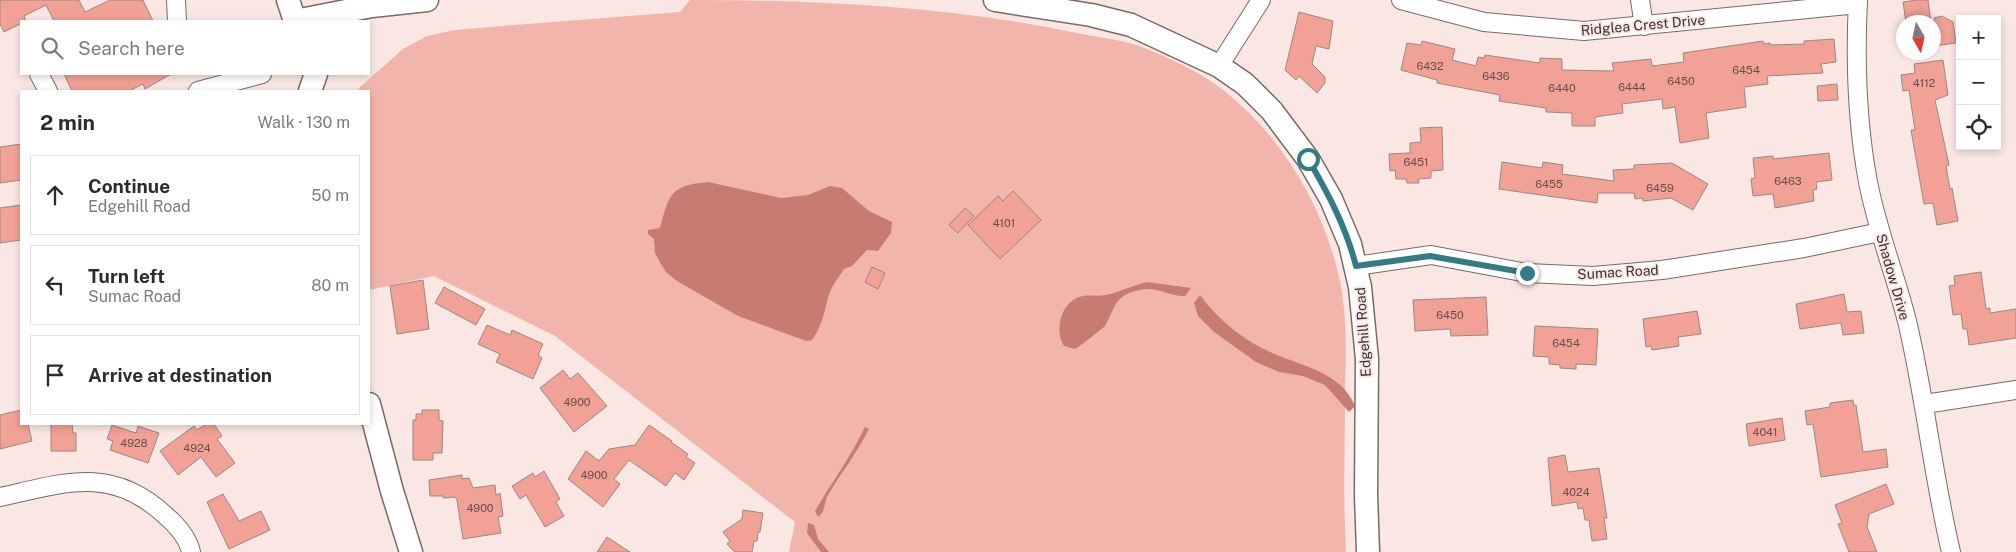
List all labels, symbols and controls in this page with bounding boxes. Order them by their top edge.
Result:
street label: Ridglea Crest Drive [1580,12,1706,38]
north arrow [1896,15,1941,60]
map controls [1956,15,2001,150]
button: + [1956,15,2001,60]
search box [20,20,370,75]
icon: search [38,34,66,62]
text: Search here [78,37,185,59]
house number: 6432 [1416,60,1444,72]
button: − [1956,60,2001,105]
house number: 6454 [1732,64,1760,76]
house number: 6436 [1482,70,1510,82]
house number: 6450 [1667,75,1695,87]
house number: 4112 [1913,77,1936,89]
house number: 6444 [1618,81,1646,93]
house number: 6440 [1548,82,1576,94]
button: locate [1956,105,2001,150]
text: 2 min [40,110,95,135]
text: Walk · 130 m [257,113,350,132]
route start [1297,148,1320,171]
house number: 6451 [1403,156,1429,168]
text: Continue [88,175,170,197]
house number: 6463 [1774,175,1802,187]
house number: 6455 [1535,178,1563,190]
icon: ahead [41,181,69,209]
house number: 6459 [1646,182,1674,194]
text: 50 m [311,186,349,205]
text: Edgehill Road [88,197,191,216]
house number: 4101 [993,217,1015,229]
street label: Shadow Drive [1873,232,1913,322]
route end [1516,262,1539,285]
street label: Sumac Road [1577,262,1659,282]
text: Turn left [88,265,165,287]
icon: left [41,271,69,299]
text: 80 m [311,276,349,295]
text: Sumac Road [88,287,181,306]
street label: Edgehill Road [1352,287,1374,377]
house number: 6450 [1436,309,1464,321]
house number: 6454 [1552,337,1580,349]
icon: arrive [41,361,69,389]
text: Arrive at destination [88,364,272,386]
house number: 4900 [563,396,591,408]
house number: 4041 [1752,426,1778,438]
house number: 4928 [120,437,148,449]
house number: 4924 [183,442,211,454]
house number: 4900 [580,469,608,481]
house number: 4024 [1562,486,1590,498]
house number: 4900 [466,502,494,514]

